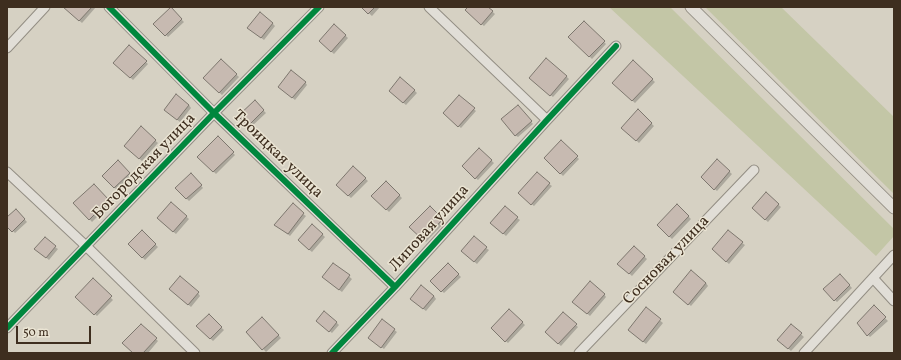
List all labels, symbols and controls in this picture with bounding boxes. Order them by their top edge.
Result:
street label: Троицкая улица [228,107,326,203]
street label: Богородская улица [89,110,201,224]
street label: Липовая улица [386,182,474,276]
street label: Сосновая улица [620,212,714,310]
scale bar [18,318,93,344]
text: 50 m [23,325,49,341]

